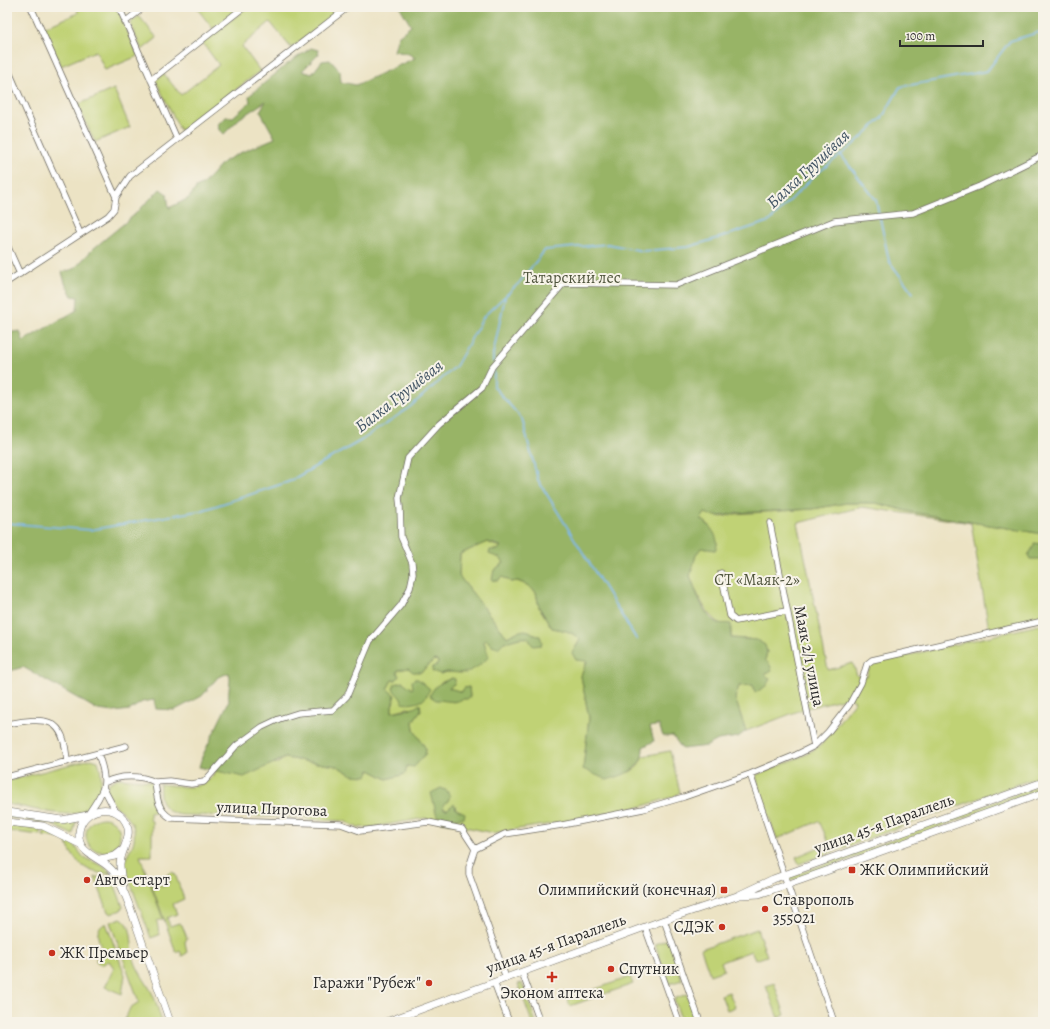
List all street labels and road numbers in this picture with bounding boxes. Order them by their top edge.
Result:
street label: Маяк 2/1 улица [788,604,830,709]
street label: улица 45-я Параллель [810,788,957,860]
street label: улица Пирогова [215,796,328,822]
street label: улица 45-я Параллель [482,908,629,980]

